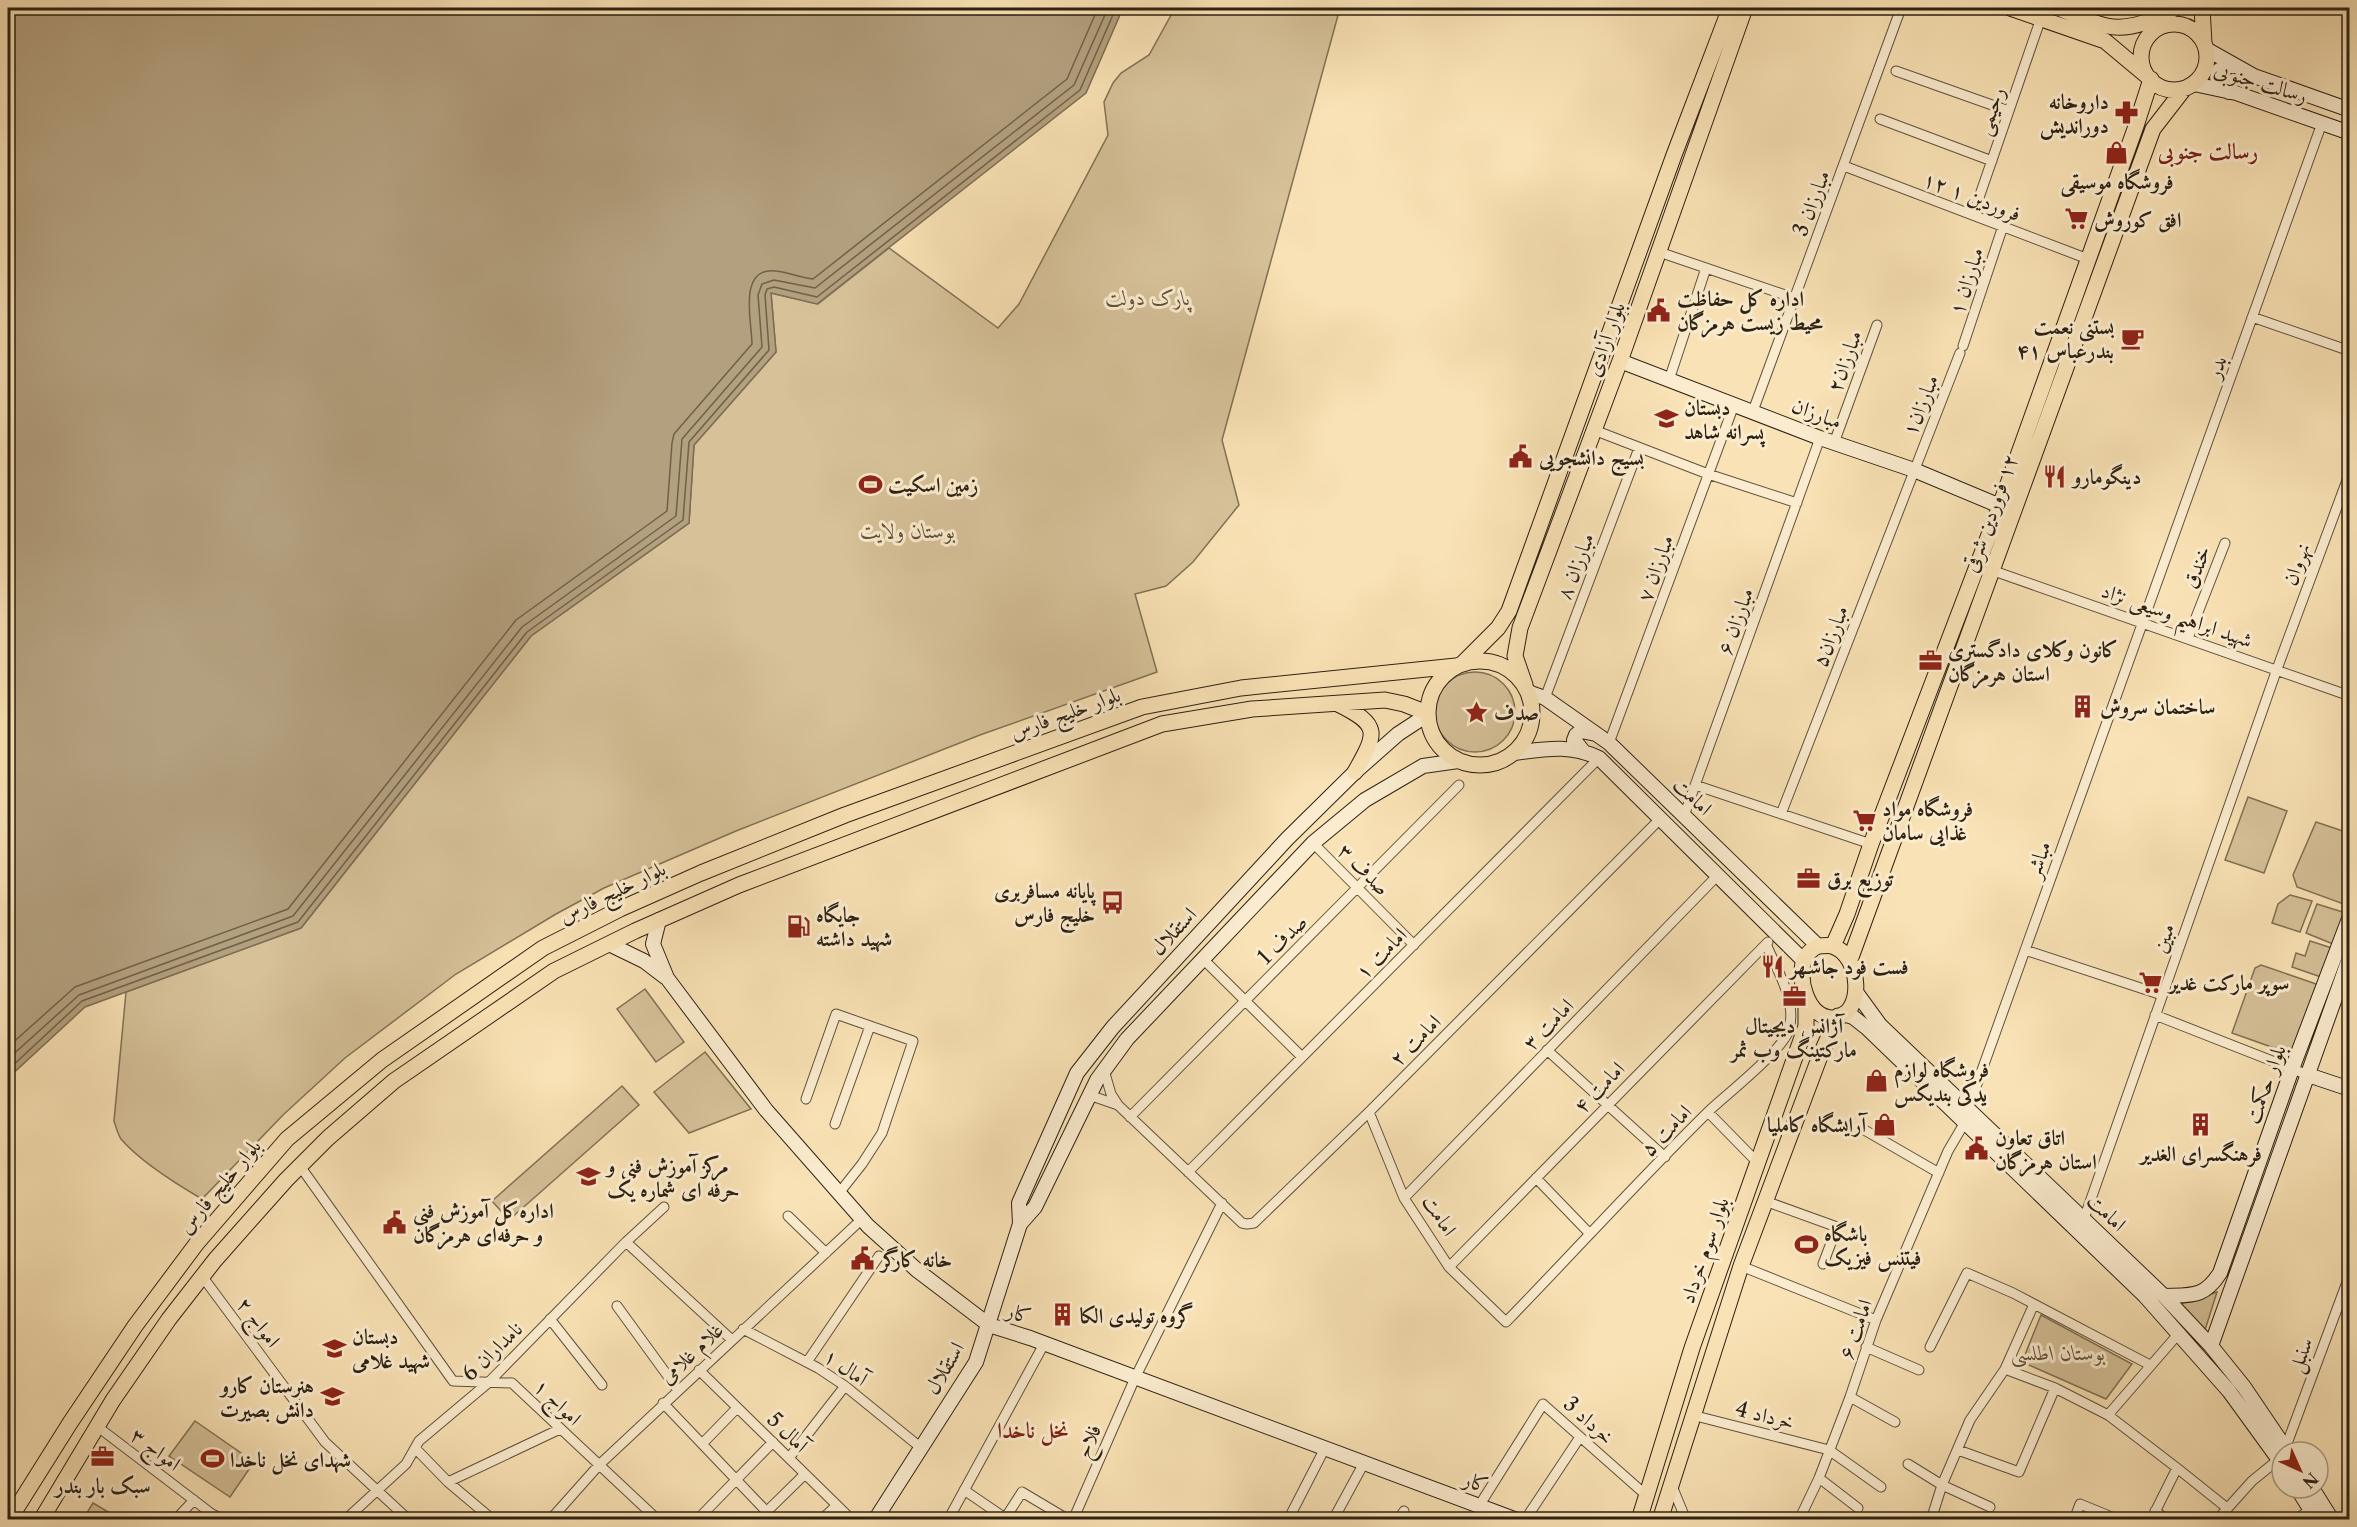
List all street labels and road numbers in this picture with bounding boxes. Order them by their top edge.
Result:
street label: رسالت جنوبی [2210,56,2311,111]
street label: رحیمی [1970,84,2012,139]
street label: ۱۲ فروردین ۱ [1919,166,2024,227]
street label: مبارزان 3 [1787,167,1836,240]
street label: مبارزان ۱ [1943,244,1990,318]
street label: بلوار آزادی [1580,298,1631,380]
street label: مبارزان۲ [1821,327,1868,396]
street label: بدر [2200,352,2232,384]
street label: مبارزان۱ [1896,371,1944,440]
street label: مبارزان [1788,392,1845,435]
street label: ١٢ فروردین شرقی [1957,450,2025,576]
street label: مبارزان ۸ [1551,529,1600,603]
street label: مبارزان ۷ [1631,531,1680,605]
street label: نهروان [2277,539,2317,589]
street label: خندق [2177,542,2215,592]
street label: شهید ابراهیم وسیعی نژاد [2095,577,2256,661]
street label: مبارزان ۶ [1711,584,1760,658]
street label: مبارزان۵ [1807,602,1854,671]
street label: بلوار خلیج فارس [1006,681,1126,751]
street label: امامت [1668,772,1718,820]
street label: مباشر [2019,837,2058,883]
street label: صدف ۳ [1333,838,1395,900]
street label: بلوار خلیج فارس [554,855,673,935]
street label: استقلال [1145,902,1201,960]
street label: صدف 1 [1252,909,1312,969]
street label: مبین [2146,920,2181,956]
street label: امامت ۱ [1350,922,1412,984]
street label: امامت ۳ [1517,993,1579,1055]
street label: امامت ۲ [1384,1009,1446,1071]
street label: بلوار حکمت [2239,1041,2292,1127]
street label: امامت ۴ [1568,1056,1630,1118]
street label: امامت ۵ [1635,1099,1697,1161]
street label: بلوار خلیج فارس [172,1134,271,1243]
street label: امامت [2082,1188,2132,1236]
street label: امامت [1417,1190,1463,1240]
street label: بلوار سوم خرداد [1674,1194,1740,1308]
street label: امواج ۲ [226,1292,286,1356]
street label: امامت ۶ [1833,1296,1877,1362]
street label: کار [1002,1297,1035,1329]
street label: نامداران 6 [457,1316,527,1386]
street label: غلام غلامی [654,1317,732,1393]
street label: سنبل [2282,1334,2321,1377]
street label: استقلال [919,1337,969,1399]
street label: آمال ۱ [819,1343,875,1392]
street label: امواج ۱ [524,1373,587,1436]
street label: خرداد 3 [1558,1391,1619,1450]
street label: خرداد 4 [1733,1396,1797,1435]
street label: آمال 5 [762,1407,815,1459]
street label: فلاح [1070,1420,1113,1465]
street label: امواج ۳ [122,1422,186,1482]
street label: کار [1458,1465,1492,1498]

